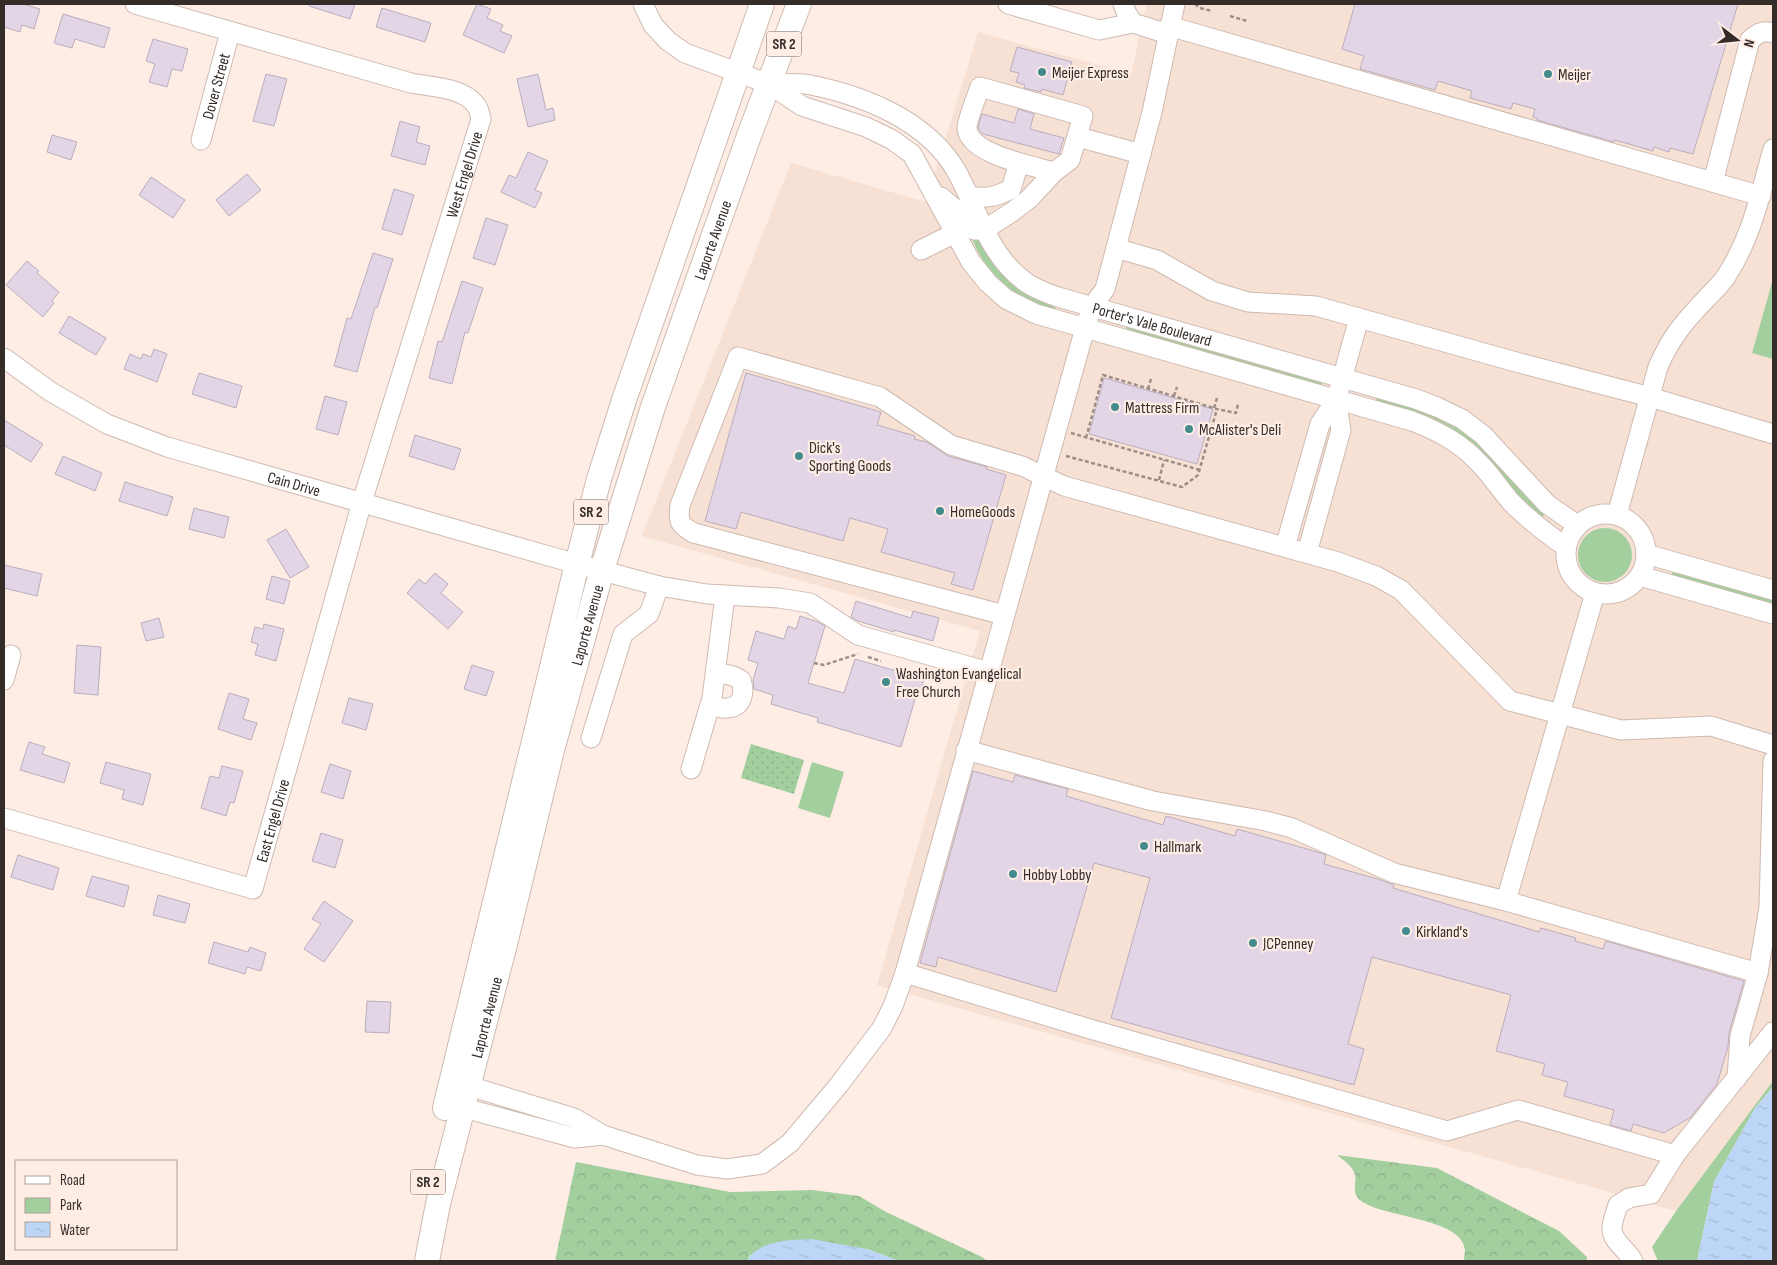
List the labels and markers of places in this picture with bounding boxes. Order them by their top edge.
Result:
place label: Meijer Express [1052,64,1129,83]
marker: Meijer Express [1036,66,1048,78]
place label: Meijer [1558,66,1591,85]
marker: Meijer [1542,68,1554,80]
place label: Mattress Firm [1125,399,1199,418]
marker: Mattress Firm [1109,401,1121,413]
place label: McAlister's Deli [1199,421,1281,440]
marker: McAlister's Deli [1183,423,1195,435]
place label: Dick's Sporting Goods [809,439,891,476]
marker: Dick's Sporting Goods [793,450,805,462]
place label: HomeGoods [950,503,1015,522]
marker: HomeGoods [934,505,946,517]
place label: Washington Evangelical Free Church [896,665,1022,702]
marker: Washington Evangelical Free Church [880,676,892,688]
place label: Hallmark [1154,838,1201,857]
marker: Hallmark [1138,840,1150,852]
place label: Hobby Lobby [1023,866,1091,885]
marker: Hobby Lobby [1007,868,1019,880]
place label: Kirkland's [1416,923,1468,942]
marker: Kirkland's [1400,925,1412,937]
place label: JCPenney [1262,935,1313,954]
marker: JCPenney [1247,937,1259,949]

